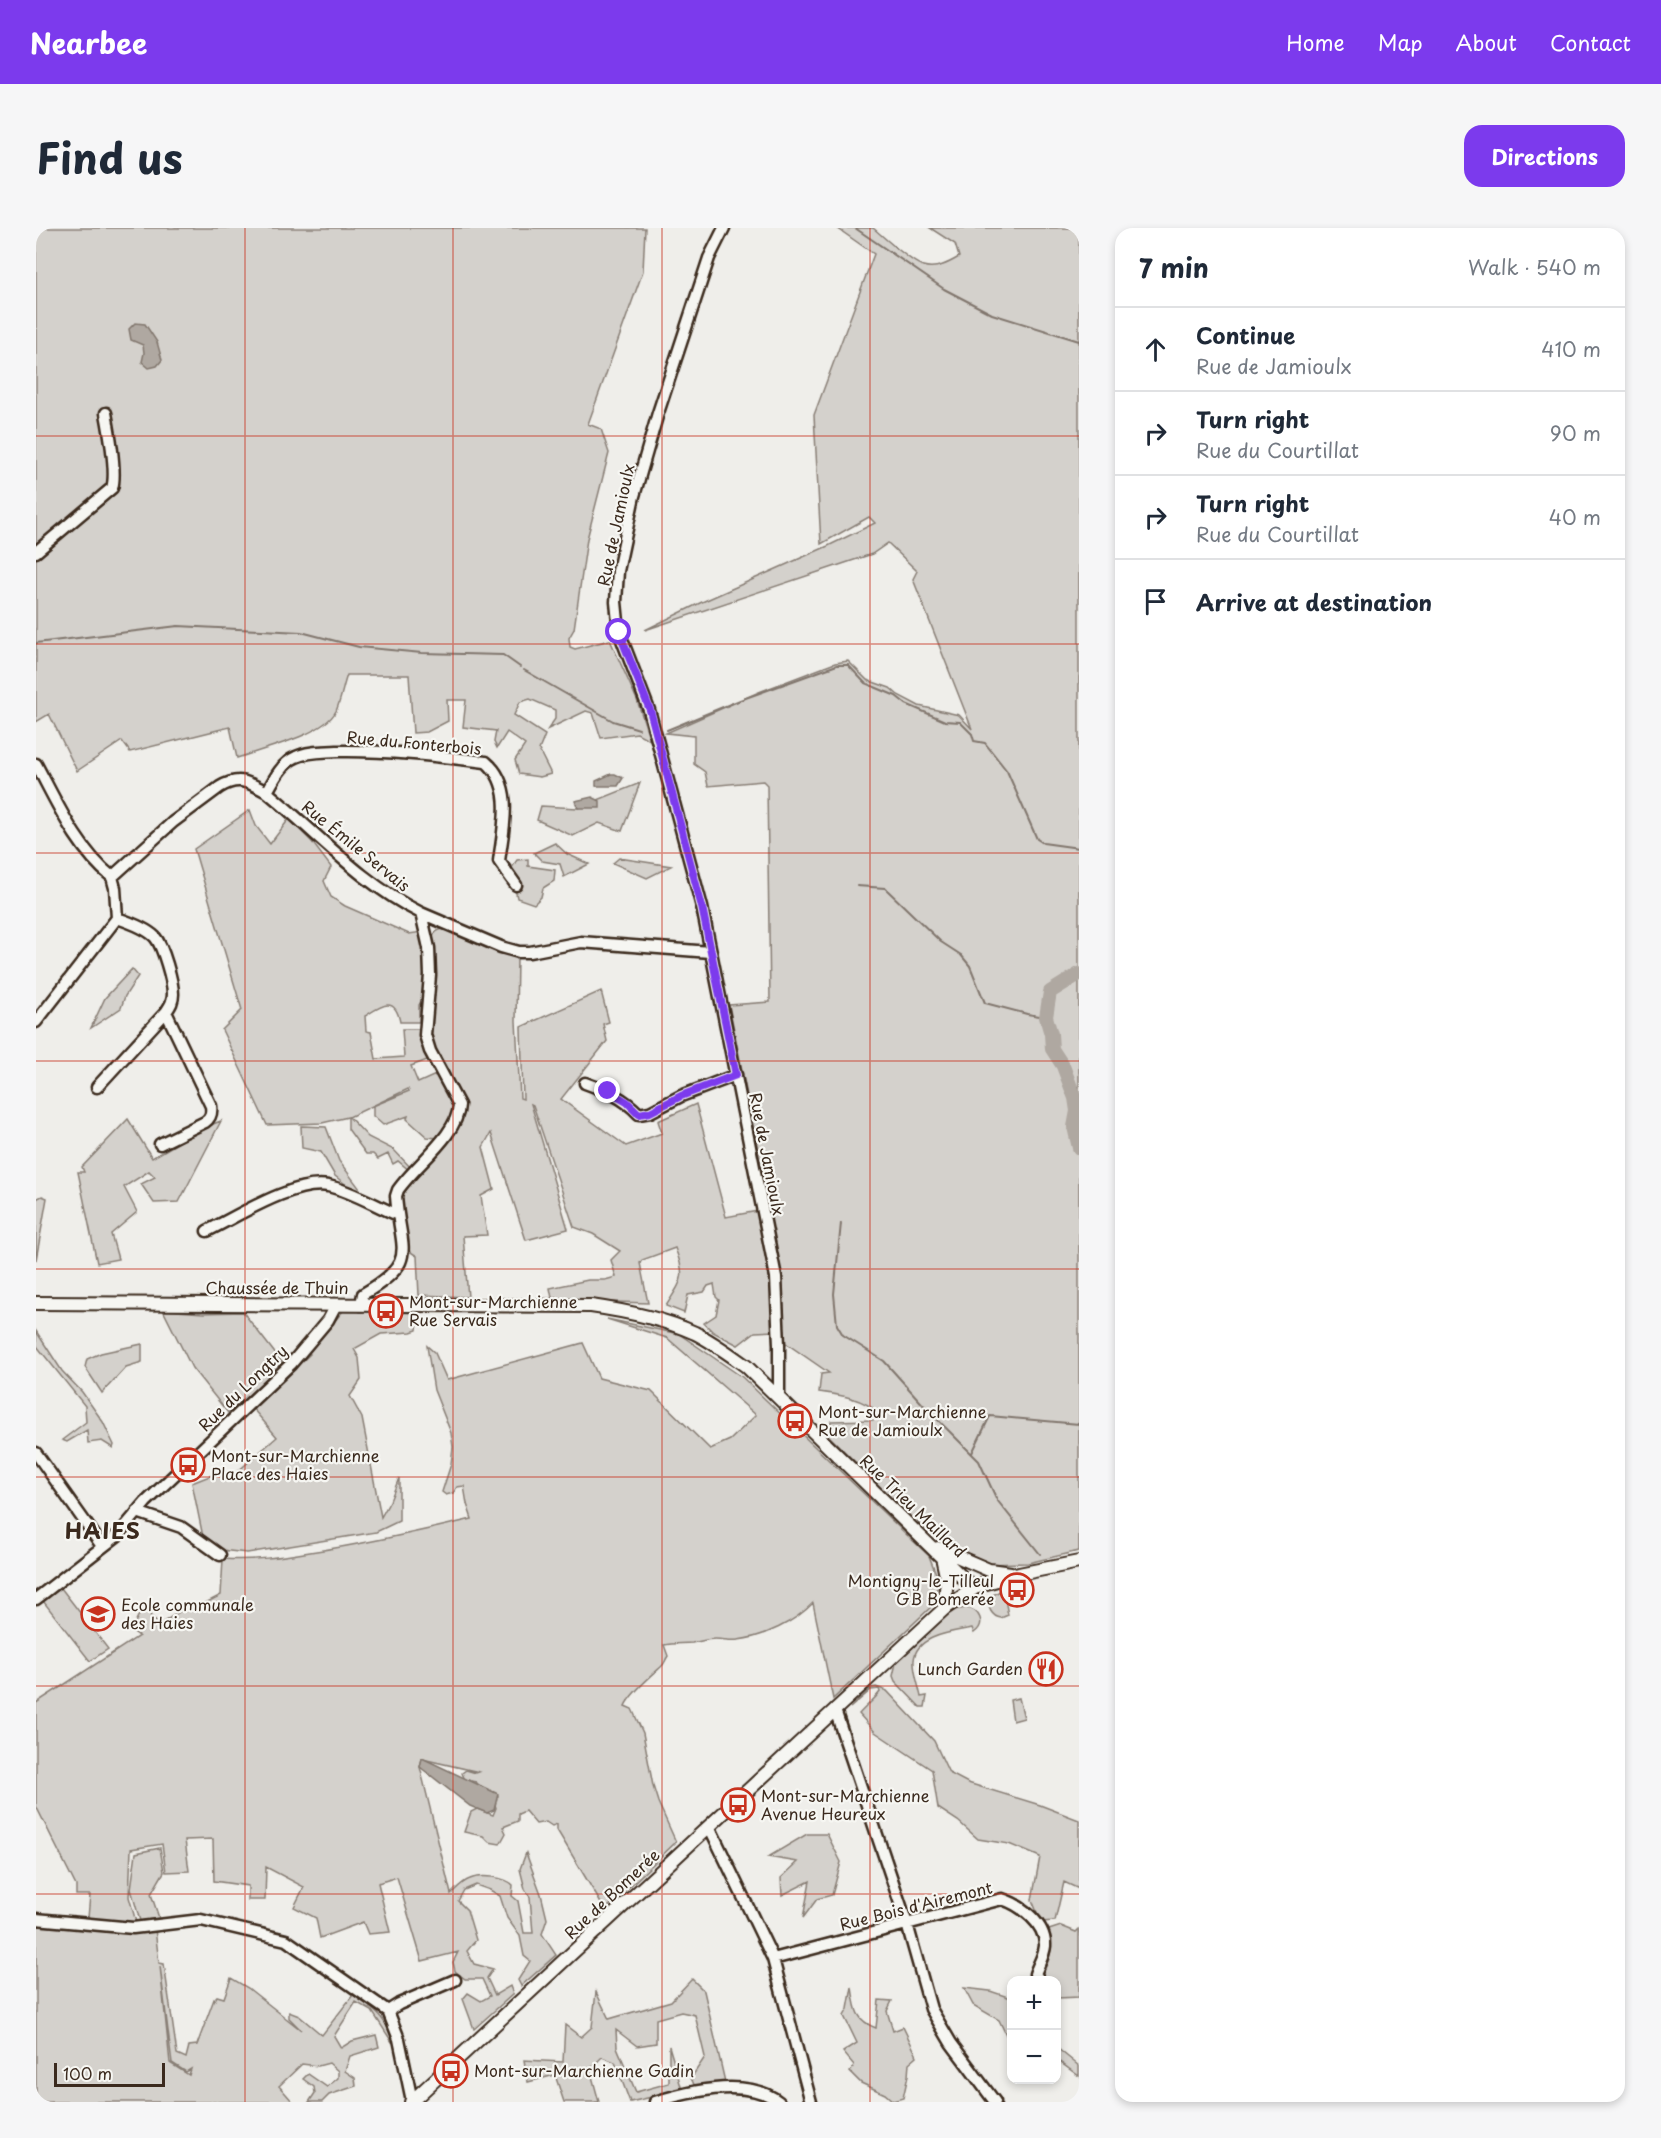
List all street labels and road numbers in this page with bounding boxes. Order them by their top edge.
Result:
street label: Rue de Jamioulx [590,461,640,588]
street label: Rue du Fonterbois [346,724,482,760]
street label: Rue Émile Servais [297,794,416,896]
street label: Rue de Jamioulx [744,1090,792,1217]
street label: Chaussée de Thuin [205,1275,349,1299]
street label: Rue du Longtry [192,1338,292,1436]
street label: Rue Trieu Maillard [855,1448,972,1562]
street label: Rue de Bomerée [558,1843,664,1944]
street label: Rue Bois d'Airemont [837,1874,995,1936]

